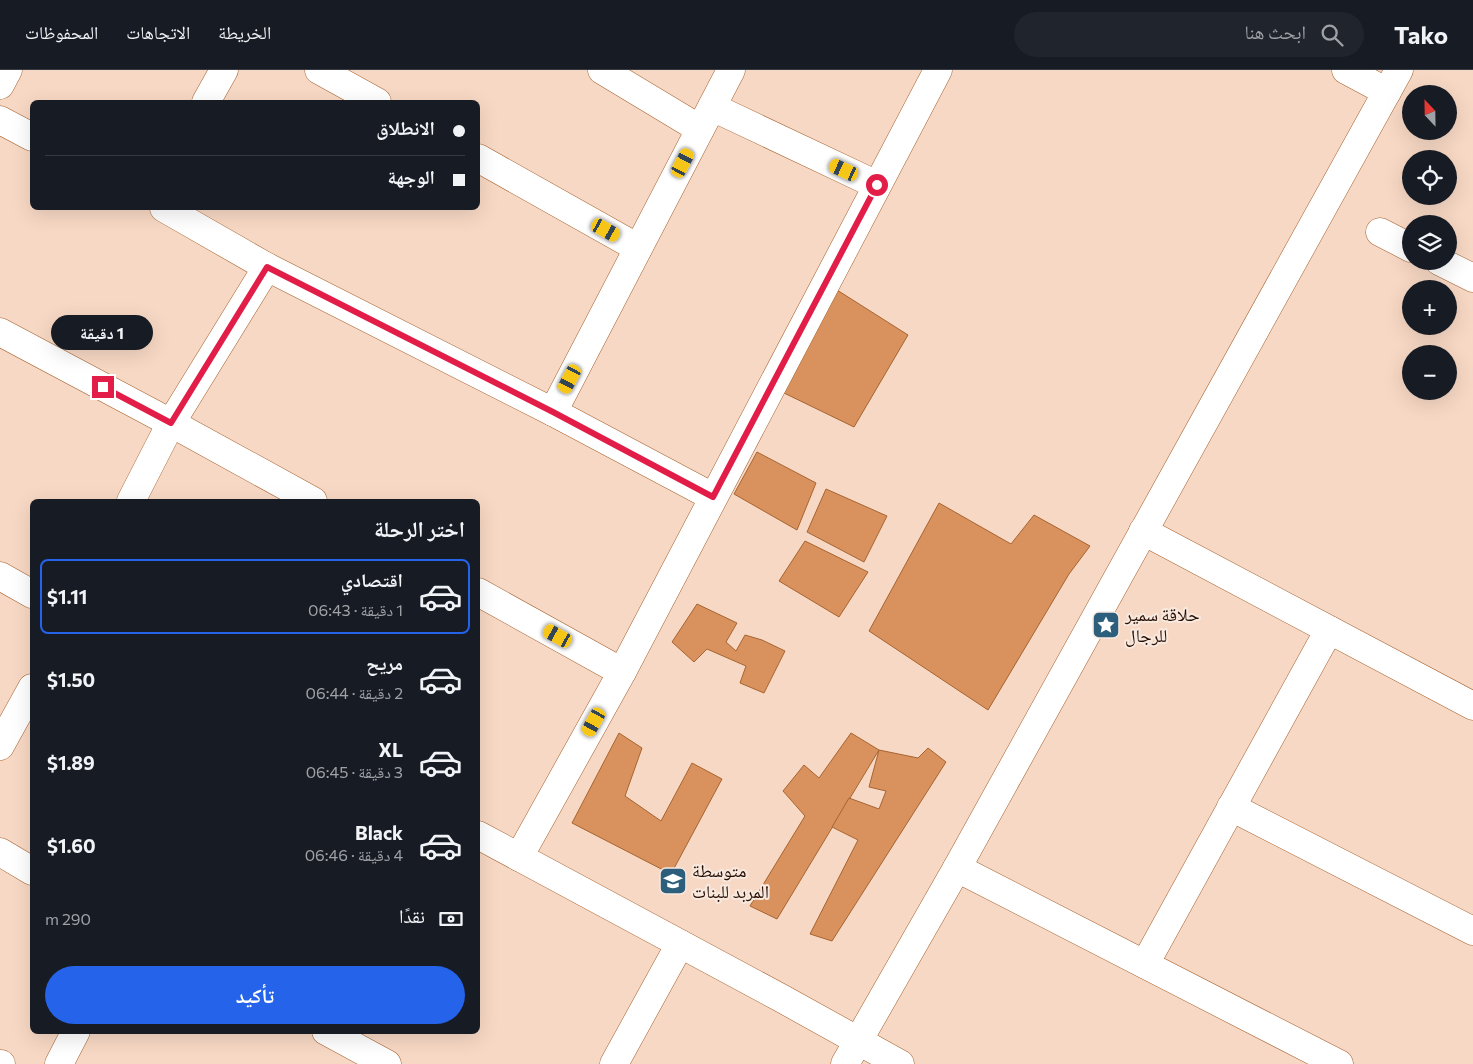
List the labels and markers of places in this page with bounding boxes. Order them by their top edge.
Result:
place label: حلاقة سمير للرجال [1124,603,1200,647]
place icon: حلاقة سمير للرجال [1091,610,1121,640]
place label: متوسطة المربد للبنات [692,859,769,903]
school or university icon: متوسطة المربد للبنات [658,866,688,896]

